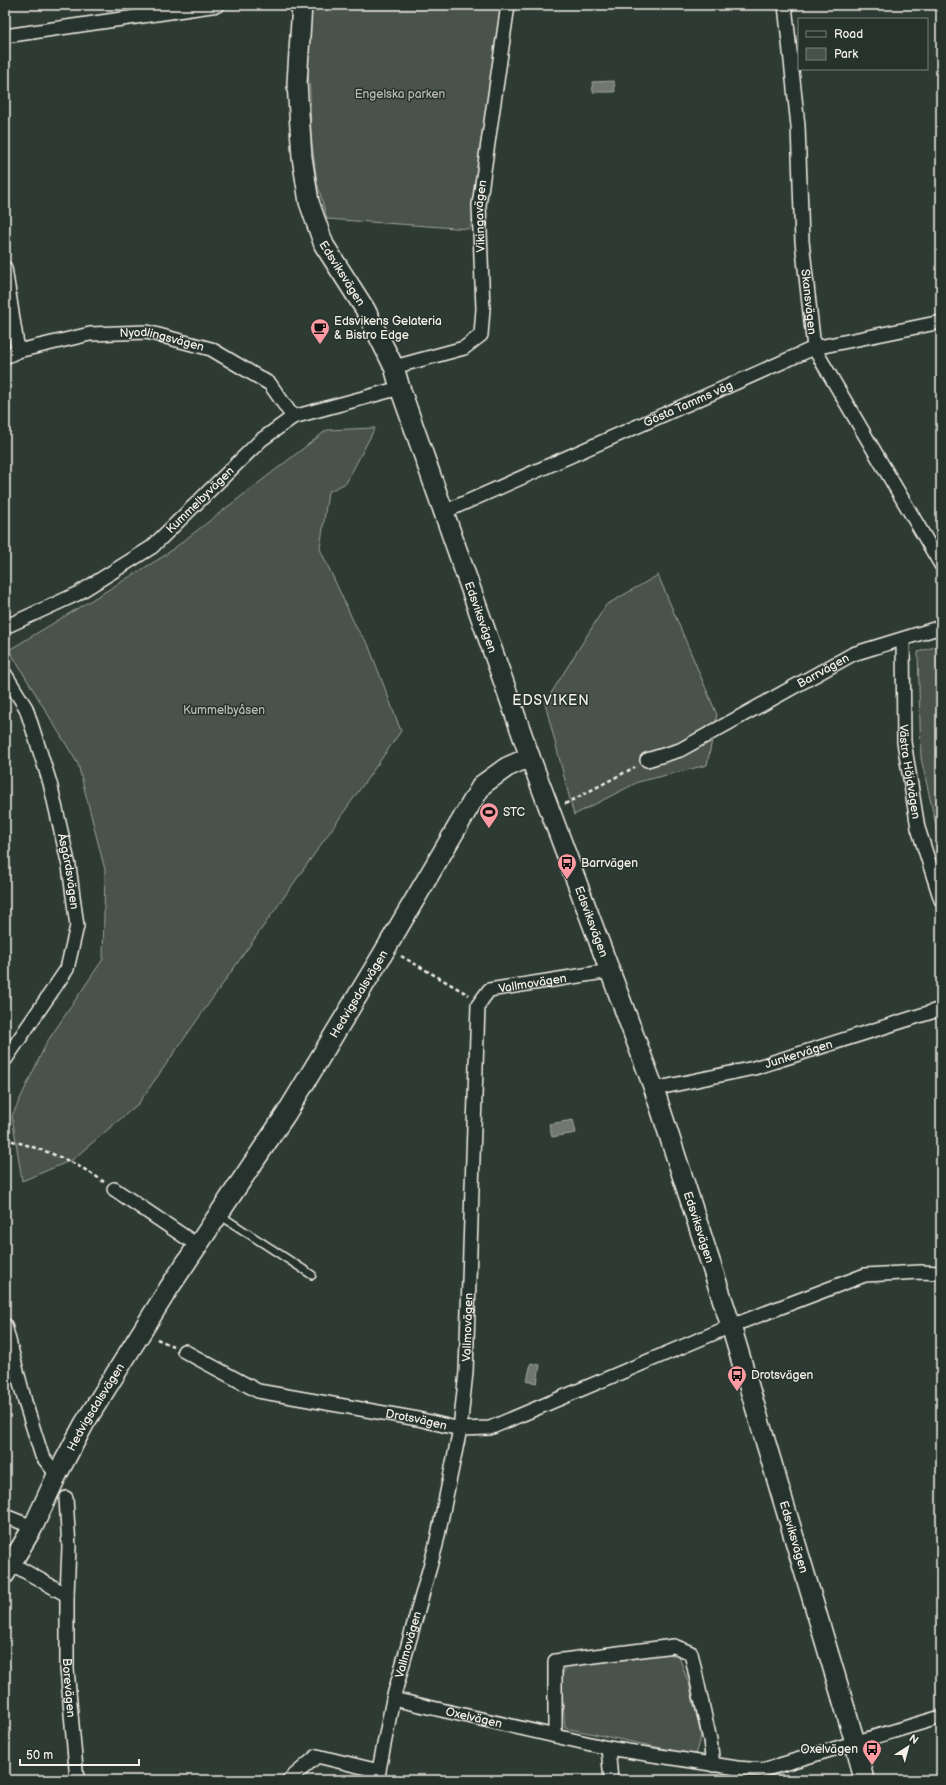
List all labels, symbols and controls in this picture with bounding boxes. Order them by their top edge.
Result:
legend [798,18,928,70]
text: Road [834,27,863,42]
text: Park [834,47,858,62]
park label: Engelska parken [355,87,446,102]
street label: Vikingavägen [471,179,490,253]
street label: Edsviksvägen [316,238,369,309]
street label: Skansvägen [798,268,820,336]
place label: Edsvikens Gelateria & Bistro Edge [334,314,442,343]
cafe icon: Edsvikens Gelateria & Bistro Edge [309,317,331,345]
street label: Nyodlingsvägen [119,324,206,354]
street label: Gösta Tamms väg [641,377,735,430]
street label: Kummelbyvägen [163,463,237,537]
street label: Edsviksvägen [461,579,500,655]
street label: Barrvägen [794,650,852,691]
district label: EDSVIKEN [512,692,590,709]
park label: Kummelbyåsen [183,703,265,718]
street label: Västra Höjdvägen [896,724,924,820]
sports icon: STC [478,801,500,829]
place label: STC [503,805,525,820]
street label: Åsgårdsvägen [54,832,82,910]
bus stop icon: Barrvägen [556,852,578,880]
place label: Barrvägen [581,856,638,871]
street label: Edsviksvägen [571,884,612,959]
street label: Hedvigsdalsvägen [326,947,391,1041]
street label: Vallmovägen [497,970,568,996]
street label: Junkervägen [763,1036,835,1072]
street label: Edsviksvägen [680,1189,718,1265]
street label: Vallmovägen [459,1292,476,1362]
street label: Hedvigsdalsvägen [64,1360,128,1454]
bus stop icon: Drotsvägen [726,1364,748,1392]
place label: Drotsvägen [751,1368,814,1383]
street label: Drotsvägen [384,1406,449,1433]
street label: Edsviksvägen [776,1499,812,1575]
street label: Vallmovägen [392,1609,425,1680]
street label: Borevägen [59,1658,79,1718]
street label: Oxelvägen [444,1704,504,1731]
north arrow [888,1727,928,1767]
text: N [906,1732,921,1747]
bus stop icon: Oxelvägen [861,1738,883,1766]
scale bar [20,1741,139,1767]
place label: Oxelvägen [801,1742,858,1757]
text: 50 m [26,1748,53,1763]

